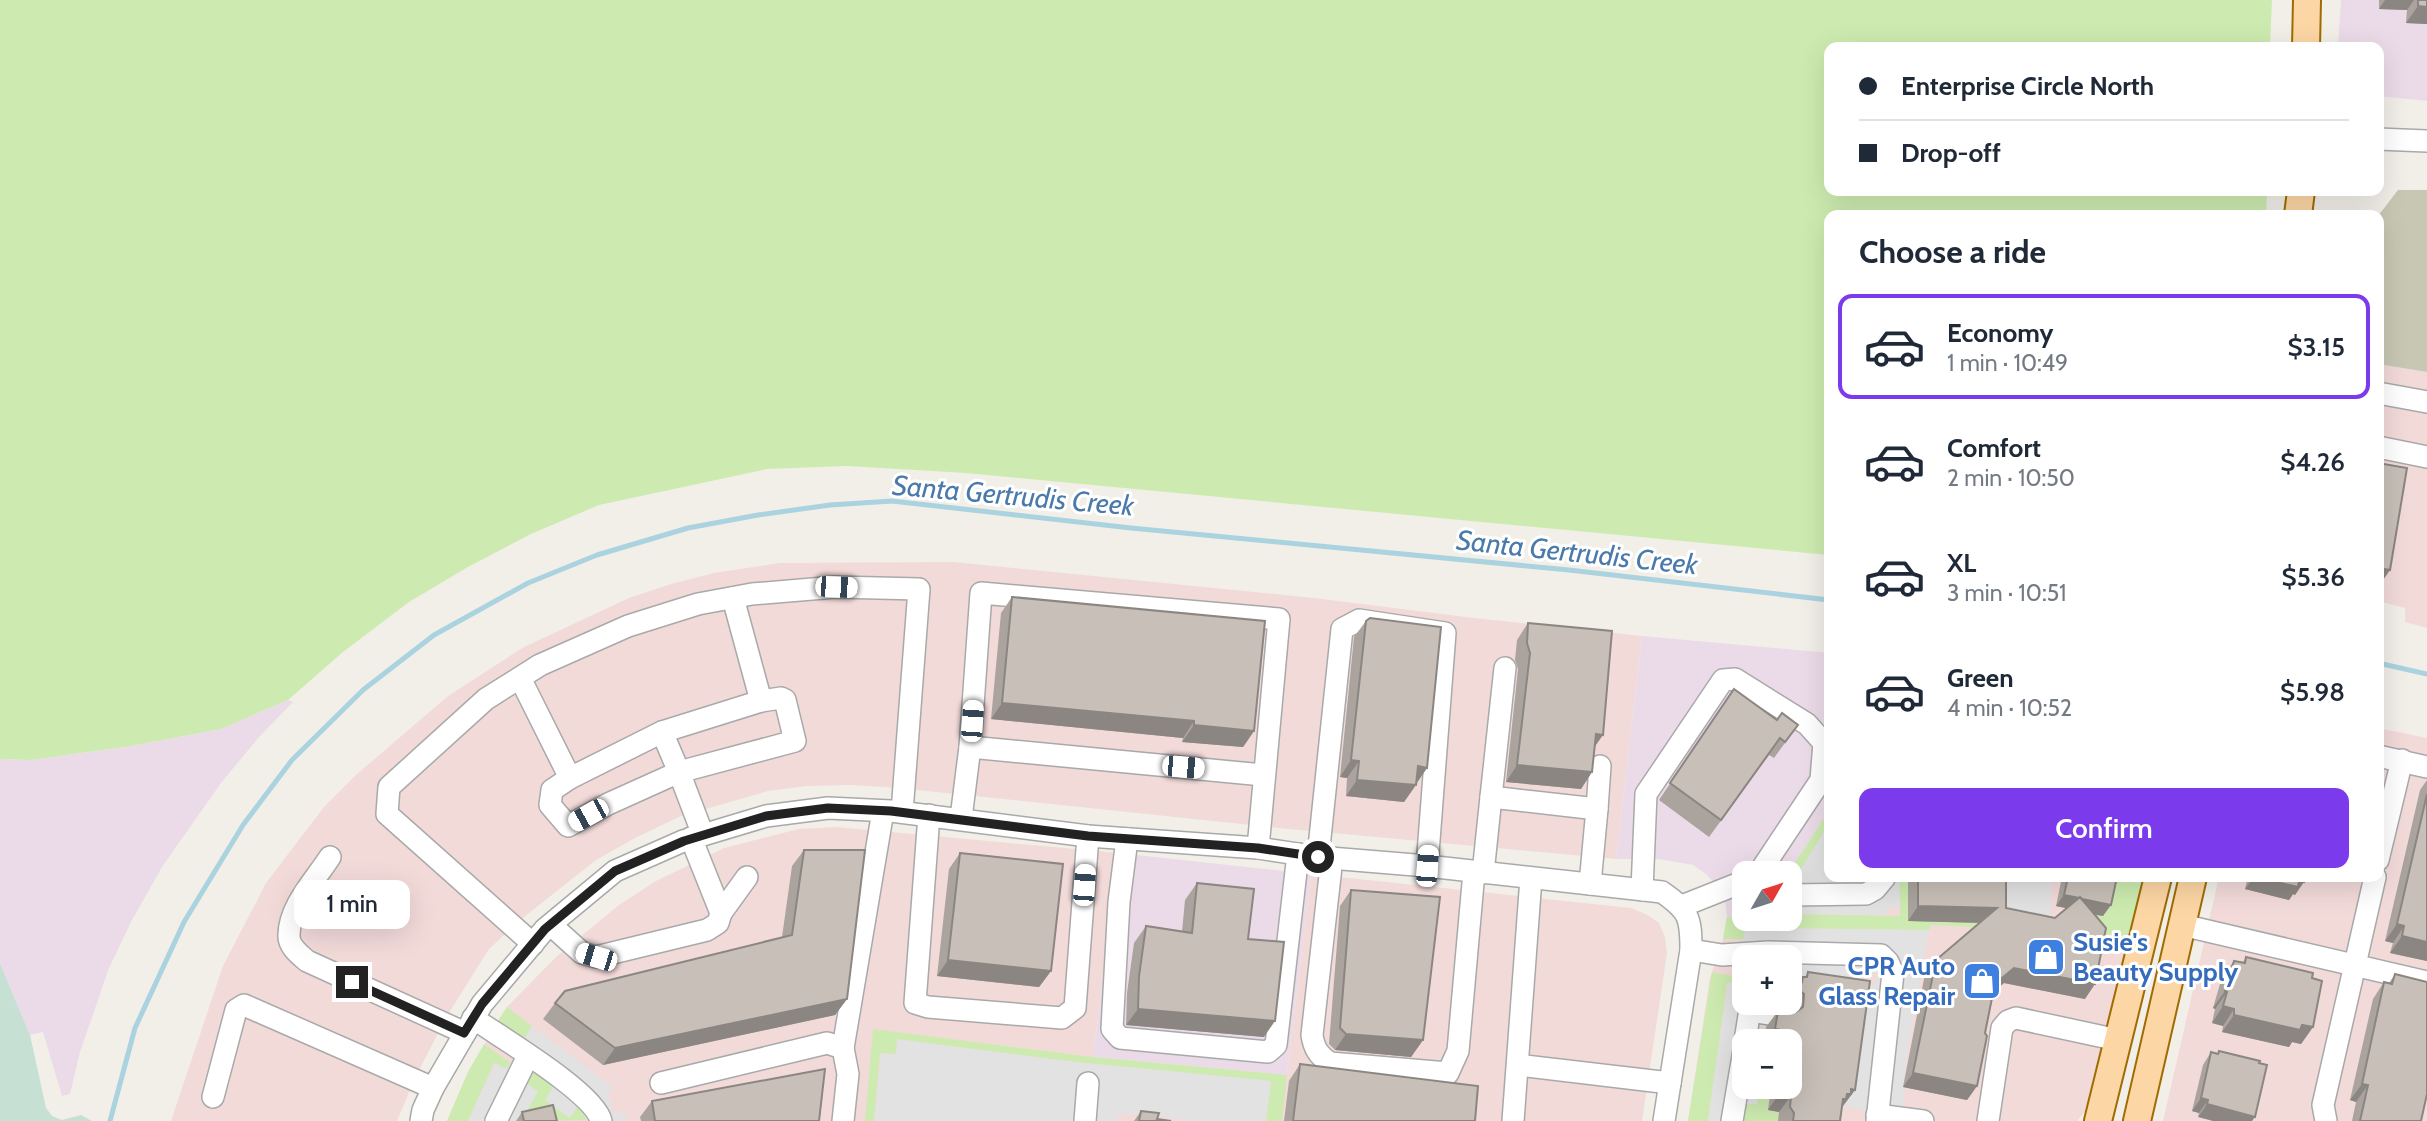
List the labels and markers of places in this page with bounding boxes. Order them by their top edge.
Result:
place label: Susie's Beauty Supply [2073,926,2238,988]
shop icon: Susie's Beauty Supply [2025,936,2067,978]
place label: CPR Auto Glass Repair [1818,950,1955,1012]
shop icon: CPR Auto Glass Repair [1961,960,2003,1002]

